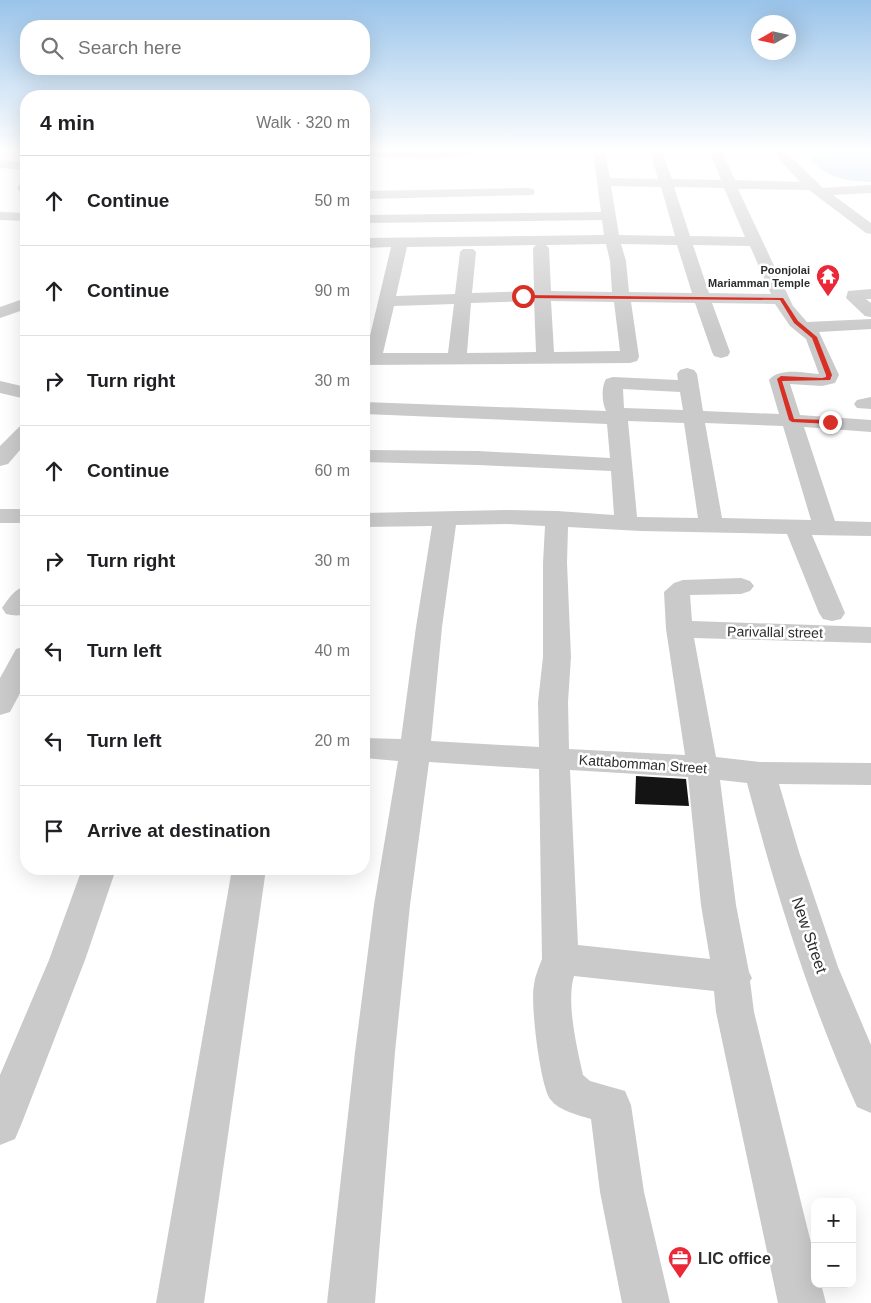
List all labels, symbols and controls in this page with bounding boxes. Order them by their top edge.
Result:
north arrow [751,15,796,60]
search box [20,20,370,75]
icon: search [38,34,66,62]
text: Search here [78,37,182,58]
text: 4 min [40,111,95,134]
text: Walk · 320 m [256,114,350,131]
icon: ahead [40,187,68,215]
text: Continue [87,190,169,211]
text: 50 m [314,192,350,209]
temple icon: Poonjolai Mariamman Temple [815,263,841,297]
place label: Poonjolai Mariamman Temple [708,264,810,289]
icon: ahead [40,277,68,305]
text: Continue [87,280,169,301]
text: 90 m [314,282,350,299]
route start [512,285,535,308]
icon: right [40,367,68,395]
text: Turn right [87,370,175,391]
text: 30 m [314,372,350,389]
route end [819,411,842,434]
icon: ahead [40,457,68,485]
text: Continue [87,460,169,481]
text: 60 m [314,462,350,479]
icon: right [40,547,68,575]
text: Turn right [87,550,175,571]
text: 30 m [314,552,350,569]
street label: Parivallal street [727,623,823,641]
icon: left [40,637,68,665]
text: Turn left [87,640,162,661]
text: 40 m [314,642,350,659]
icon: left [40,727,68,755]
text: Turn left [87,730,162,751]
text: 20 m [314,732,350,749]
street label: Kattabomman Street [578,752,708,776]
icon: arrive [40,817,68,845]
text: Arrive at destination [87,820,271,841]
street label: New Street [789,895,831,976]
map controls [811,1198,856,1288]
button: + [811,1198,856,1243]
button: − [811,1243,856,1288]
office icon: LIC office [667,1245,693,1279]
place label: LIC office [698,1250,771,1267]

